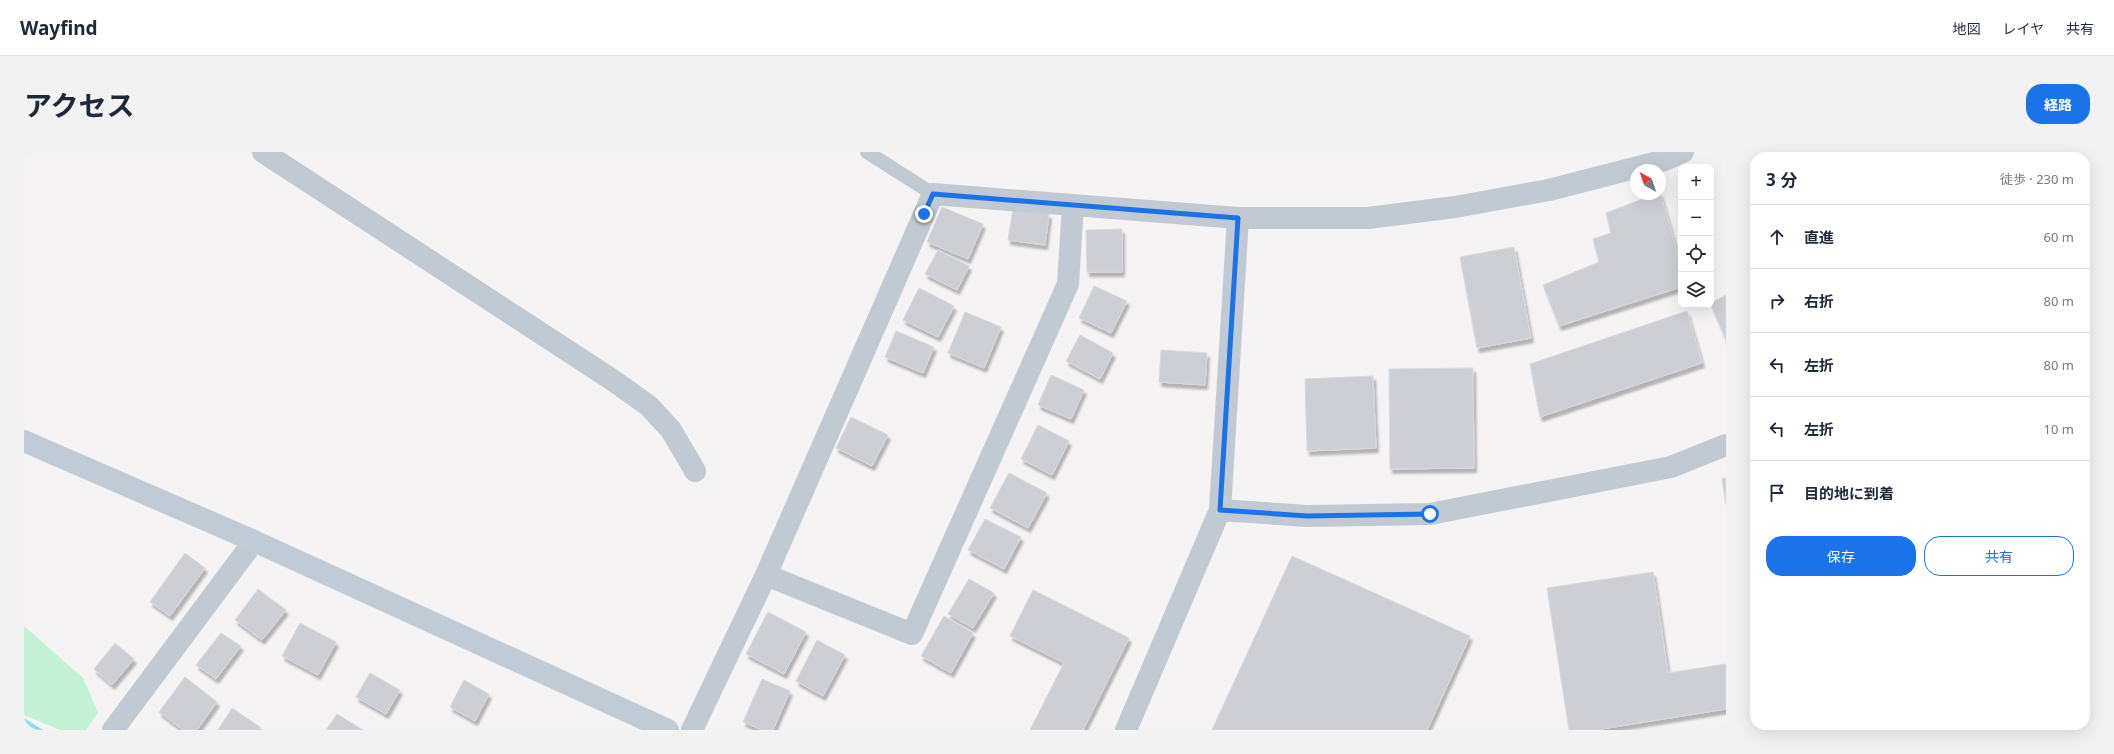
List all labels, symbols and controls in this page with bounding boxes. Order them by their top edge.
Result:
text: Wayfind [20,15,98,41]
text: 地図 [1952,19,1980,38]
text: レイヤ [2002,19,2044,38]
text: 共有 [2066,19,2094,38]
button: 経路 [2026,84,2090,124]
text: アクセス [24,86,135,124]
north arrow [1630,164,1666,200]
map controls [1678,164,1714,308]
button: + [1678,164,1714,200]
text: 3 分 [1766,168,1797,191]
text: 徒歩 · 230 m [2000,170,2074,188]
button: − [1678,200,1714,236]
route end [915,205,933,223]
icon: ahead [1766,226,1788,248]
text: 直進 [1804,227,1834,247]
text: 60 m [2044,228,2074,246]
button: locate [1678,236,1714,272]
button: layers [1678,272,1714,308]
icon: right [1766,290,1788,312]
text: 右折 [1804,291,1834,311]
text: 80 m [2044,292,2074,310]
icon: left [1766,354,1788,376]
text: 左折 [1804,355,1834,375]
text: 80 m [2044,356,2074,374]
icon: left [1766,418,1788,440]
text: 左折 [1804,419,1834,439]
text: 10 m [2044,420,2074,438]
icon: arrive [1766,482,1788,504]
text: 目的地に到着 [1804,483,1894,503]
route start [1421,505,1439,523]
button: 保存 [1766,536,1916,576]
button: 共有 [1924,536,2074,576]

